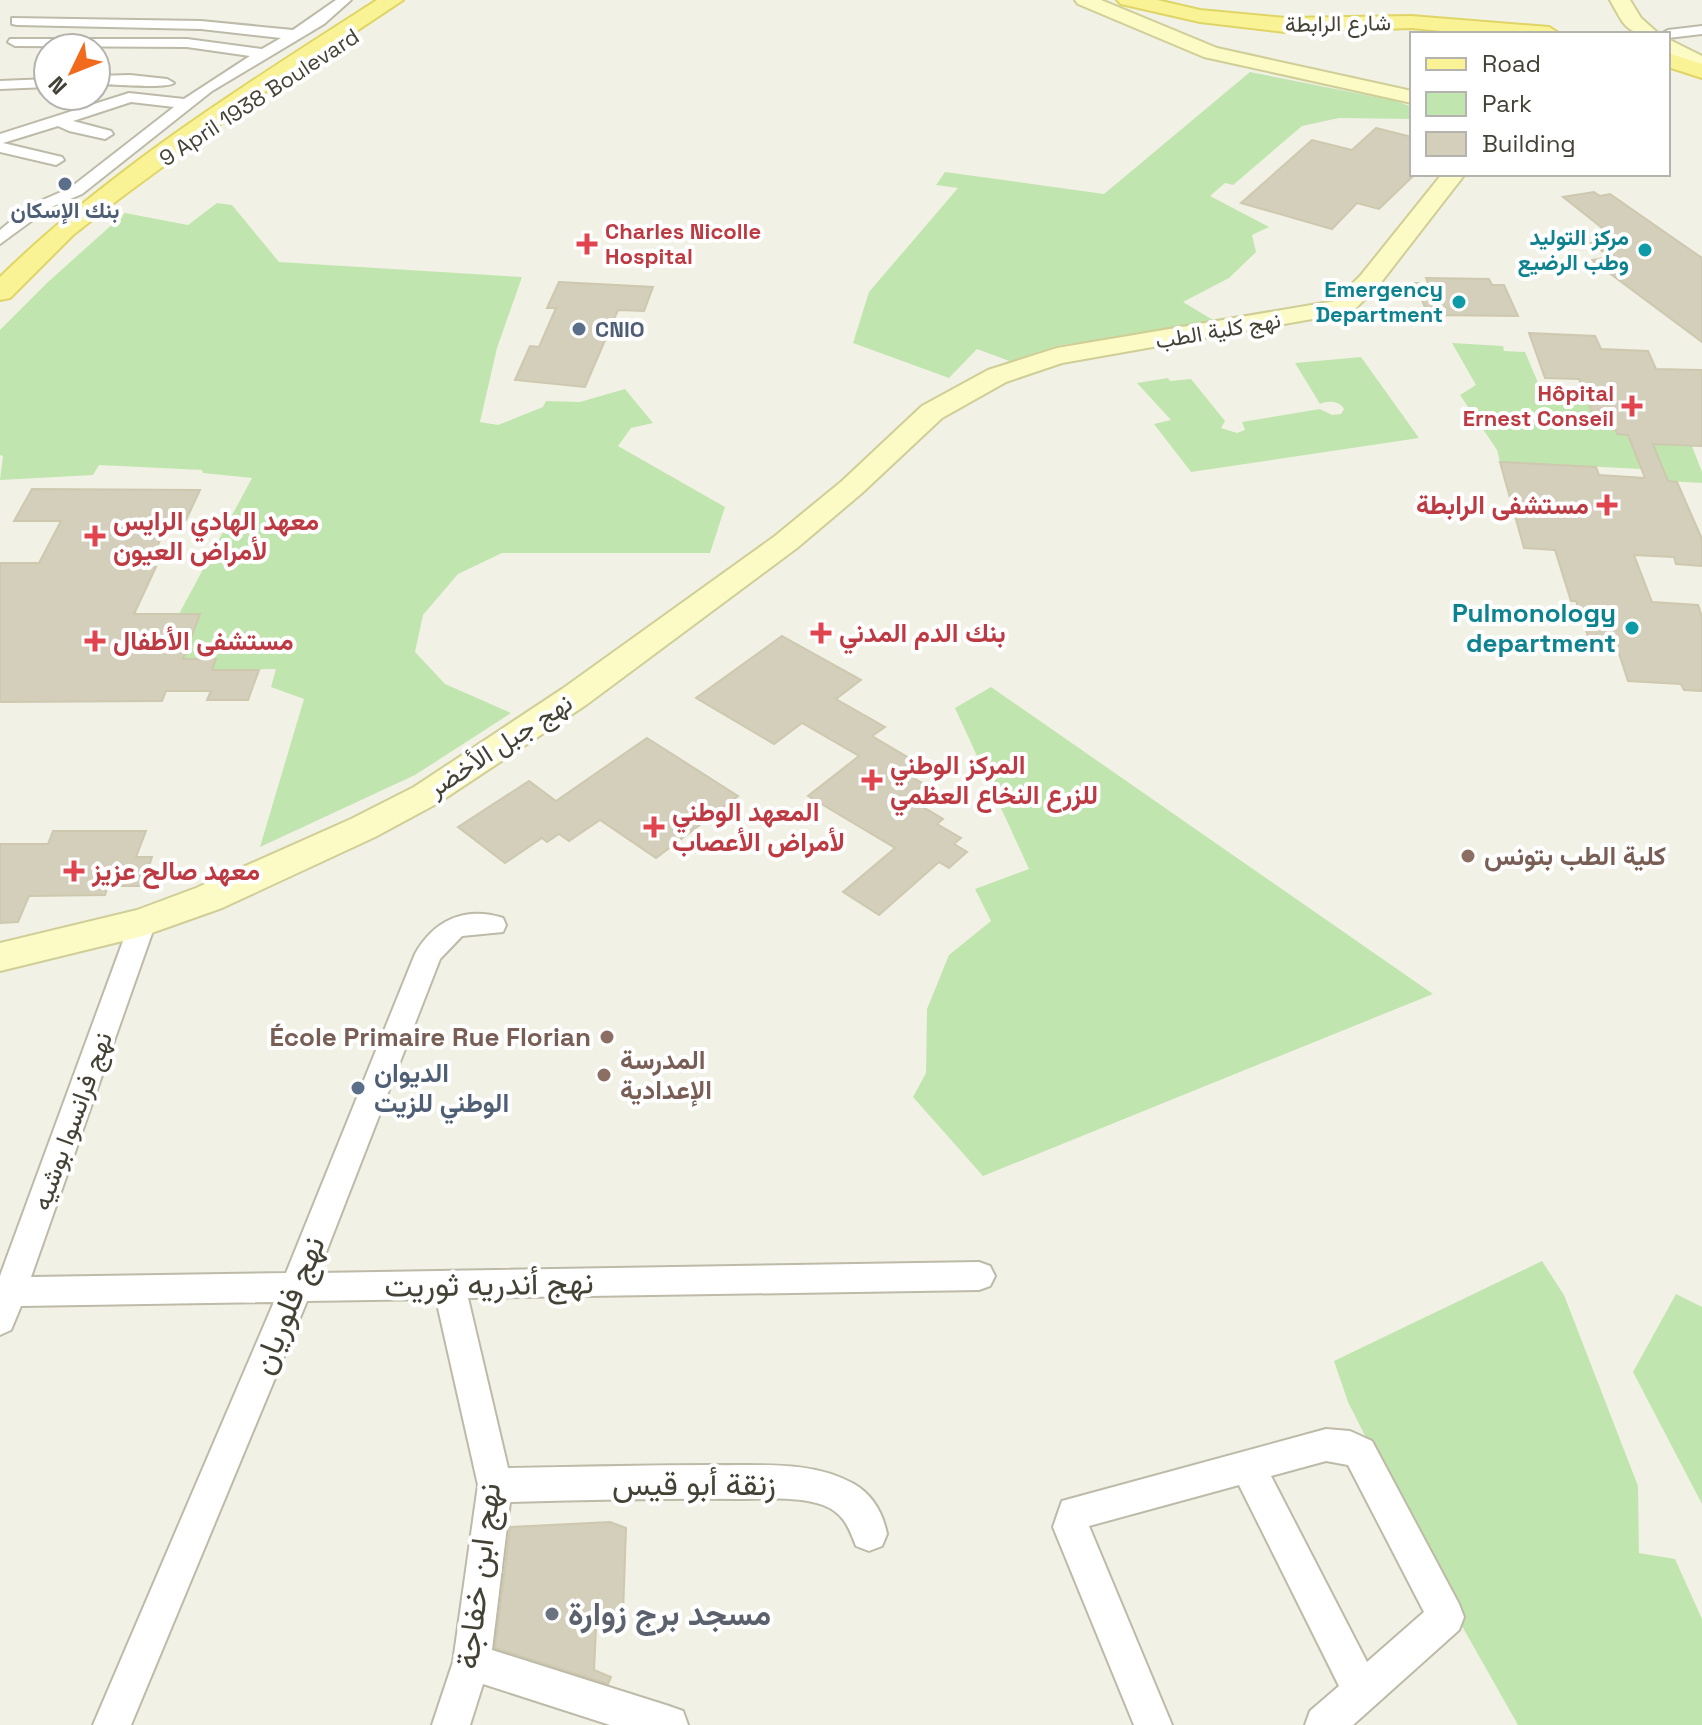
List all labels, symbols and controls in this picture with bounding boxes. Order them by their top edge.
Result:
street label: شارع الرابطة [1285,8,1391,39]
street label: 9 April 1938 Boulevard [154,22,364,172]
north arrow [32,32,112,112]
legend [1410,32,1670,176]
text: Road [1482,48,1541,79]
text: N [42,71,73,101]
text: Park [1482,88,1532,119]
text: Building [1482,128,1576,159]
marker: بنك الإسكان [56,175,74,193]
place label: بنك الإسكان [11,196,119,225]
place label: Charles Nicolle Hospital [605,217,761,270]
place label: مركز التوليد وطب الرضيع [1517,223,1629,277]
marker: Charles Nicolle Hospital [576,233,598,255]
marker: مركز التوليد وطب الرضيع [1636,241,1654,259]
place label: Emergency Department [1315,275,1443,328]
marker: Emergency Department [1450,293,1468,311]
street label: نهج كلية الطب [1153,305,1283,356]
place label: CNIO [595,315,645,343]
marker: CNIO [570,320,588,338]
place label: Hôpital Ernest Conseil [1463,379,1614,432]
marker: Hôpital Ernest Conseil [1621,395,1643,417]
place label: مستشفى الرابطة [1416,488,1589,522]
marker: مستشفى الرابطة [1596,494,1618,516]
place label: معهد الهادي الرايس لأمراض العيون [113,504,319,568]
marker: معهد الهادي الرايس لأمراض العيون [84,525,106,547]
place label: Pulmonology department [1452,596,1616,660]
place label: بنك الدم المدني [839,616,1006,655]
marker: Pulmonology department [1623,619,1641,637]
marker: بنك الدم المدني [810,622,832,644]
place label: مستشفى الأطفال [113,624,294,658]
marker: مستشفى الأطفال [84,630,106,652]
street label: نهج جبل الأخضر [420,686,579,806]
place label: المركز الوطني للزرع النخاع العظمي [890,748,1098,817]
marker: المركز الوطني للزرع النخاع العظمي [861,769,883,791]
place label: المعهد الوطني لأمراض الأعصاب [672,795,845,859]
marker: المعهد الوطني لأمراض الأعصاب [643,816,665,838]
place label: كلية الطب بتونس [1484,839,1666,873]
marker: كلية الطب بتونس [1459,847,1477,865]
place label: معهد صالح عزيز [91,854,260,889]
marker: معهد صالح عزيز [63,860,85,882]
place label: École Primaire Rue Florian [269,1020,591,1054]
street label: نهج فرانسوا بوشيه [24,1027,121,1215]
marker: École Primaire Rue Florian [598,1028,616,1046]
place label: المدرسة الإعدادية [620,1043,712,1107]
place label: الديوان الوطني للزيت [374,1056,509,1125]
marker: المدرسة الإعدادية [595,1066,613,1084]
marker: الديوان الوطني للزيت [349,1079,367,1097]
street label: نهج فلوريان [242,1230,336,1381]
street label: نهج أندريه ثوريت [384,1262,594,1308]
street label: زنقة أبو قيس [612,1464,776,1504]
street label: نهج ابن خفاجة [447,1481,511,1672]
place label: مسجد برج زوارة [568,1594,771,1636]
marker: مسجد برج زوارة [543,1605,561,1623]

